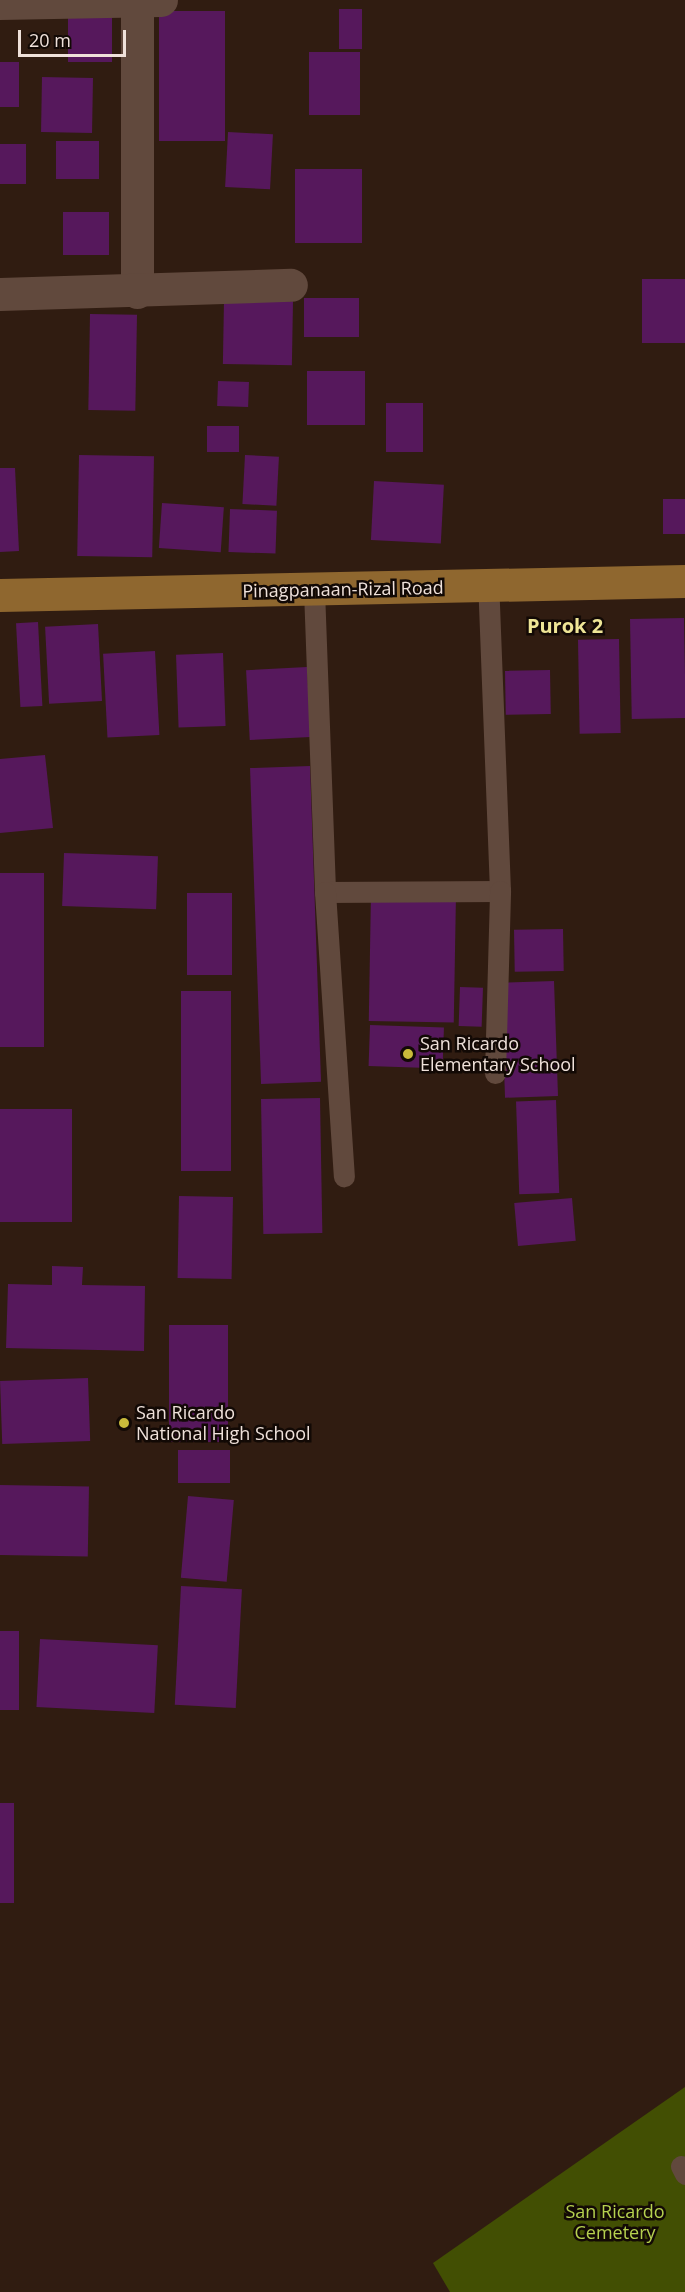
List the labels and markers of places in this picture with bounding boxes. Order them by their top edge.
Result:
place label: San Ricardo Elementary School [420,1033,576,1076]
marker: San Ricardo Elementary School [401,1047,415,1061]
place label: San Ricardo National High School [136,1402,311,1444]
marker: San Ricardo National High School [117,1416,131,1430]

